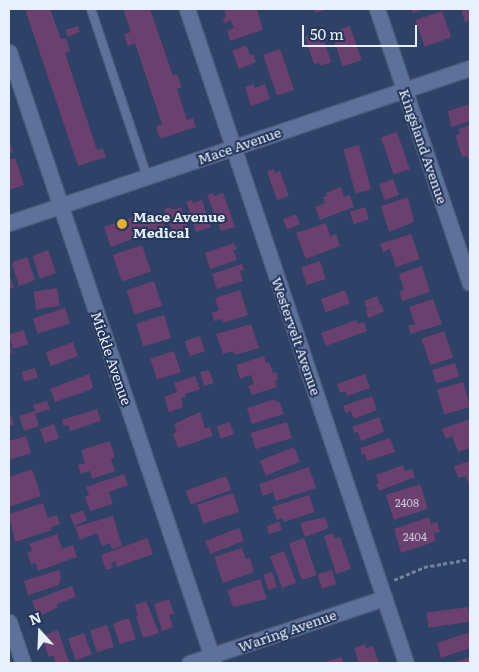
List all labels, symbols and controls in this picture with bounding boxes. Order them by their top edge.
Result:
scale bar [304,15,419,47]
text: 50 m [310,22,344,45]
street label: Kingsland Avenue [396,86,452,206]
street label: Mace Avenue [195,123,283,167]
place label: Mace Avenue Medical [133,208,225,240]
marker: Mace Avenue Medical [115,217,129,231]
street label: Westervelt Avenue [269,275,325,397]
street label: Mickle Avenue [88,309,136,407]
house number: 2408 [395,495,419,509]
house number: 2404 [403,529,427,543]
street label: Waring Avenue [236,605,338,655]
text: N [26,606,44,629]
north arrow [15,607,65,657]

